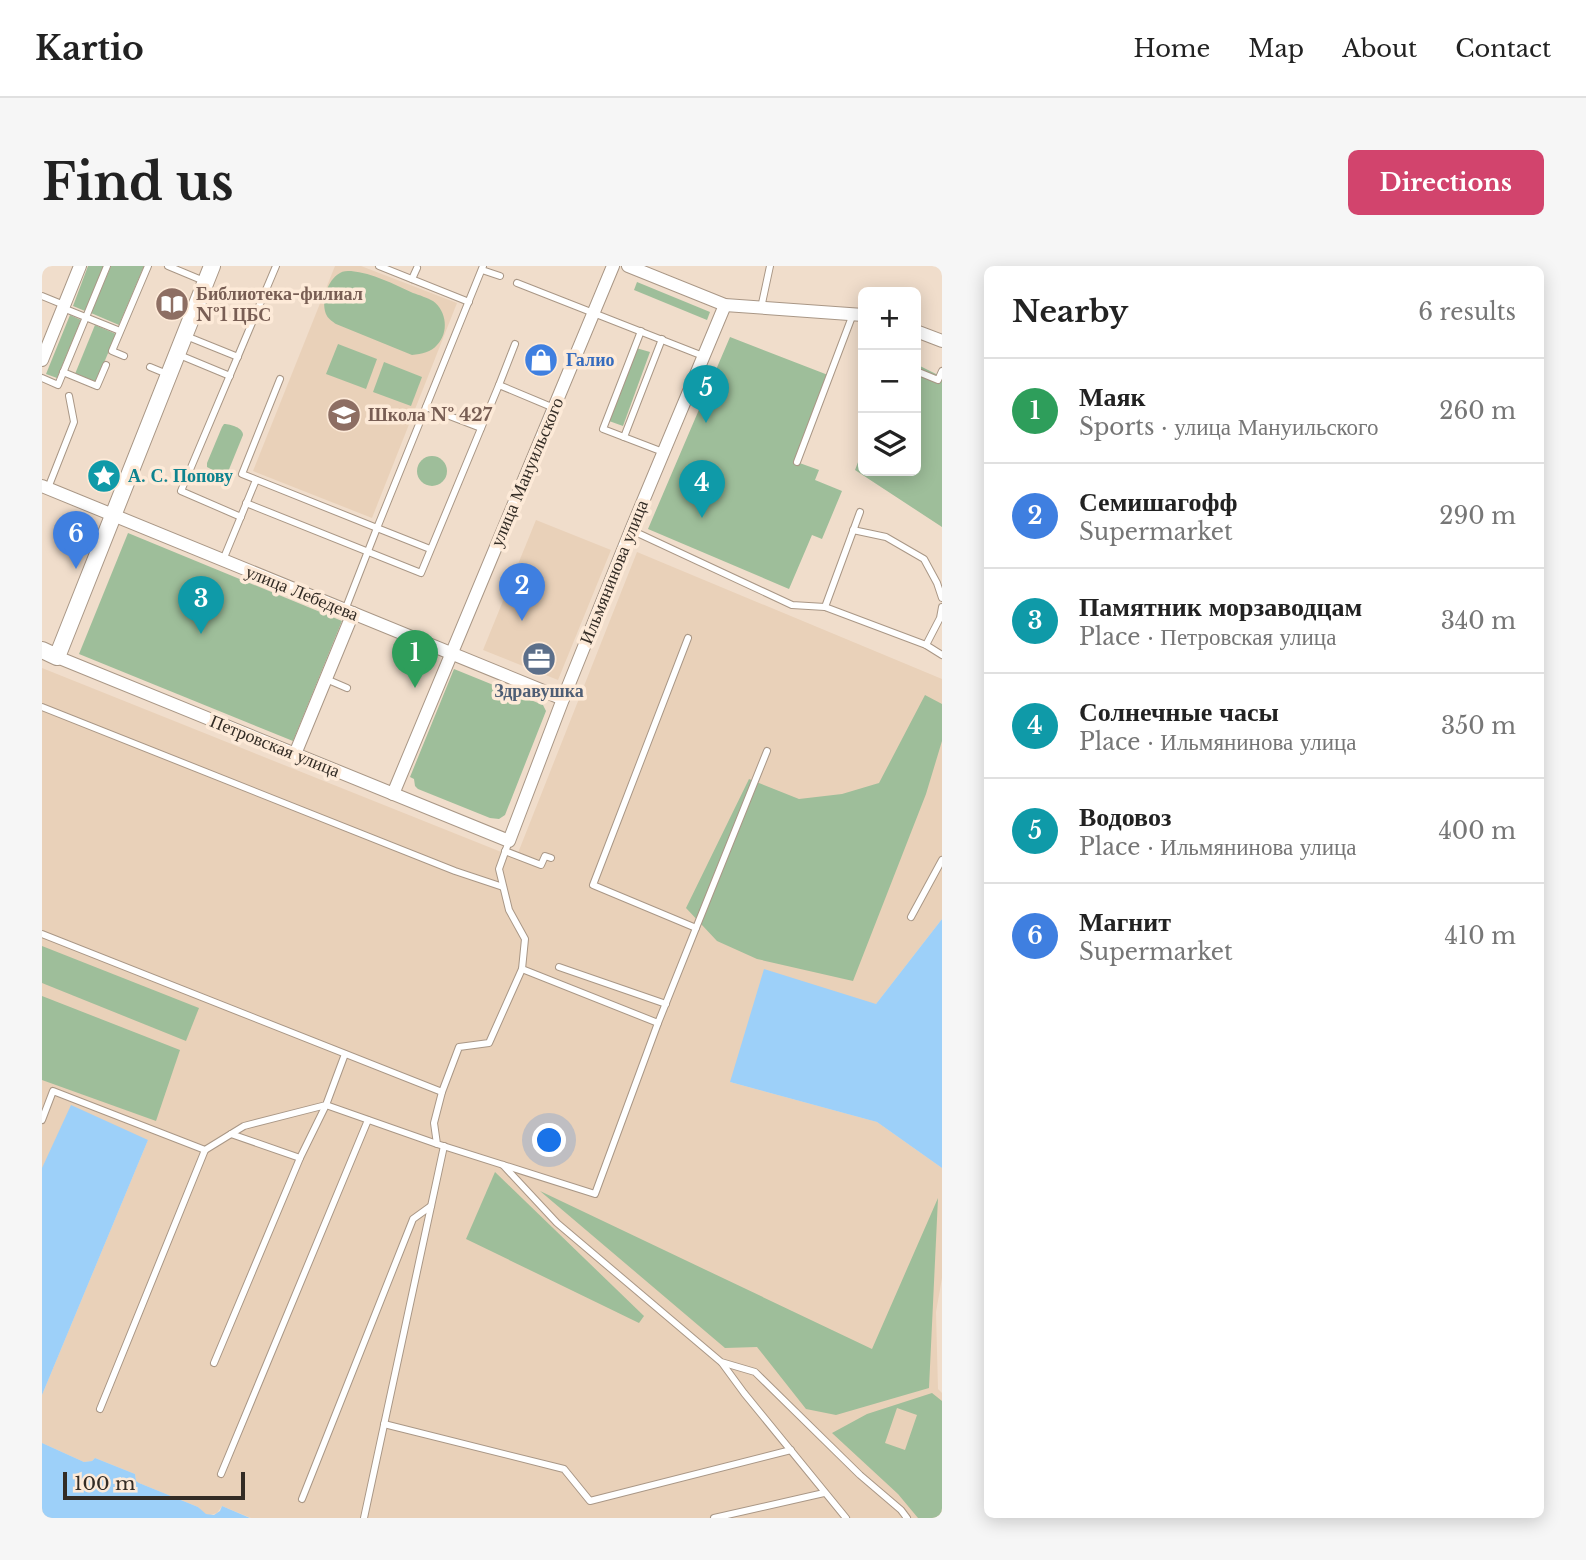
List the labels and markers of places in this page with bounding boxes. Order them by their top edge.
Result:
place label: Библиотека-филиал №1 ЦБС [196,283,363,326]
library icon: Библиотека-филиал №1 ЦБС [153,285,191,323]
shop icon: Галио [522,341,560,379]
place label: Галио [566,349,615,371]
pin: 5 [683,365,729,423]
school or university icon: Школа № 427 [325,396,363,434]
place label: Школа № 427 [368,404,493,426]
place icon: А. С. Попову [85,457,123,495]
pin: 4 [679,460,725,518]
place label: А. С. Попову [128,465,233,487]
pin: 6 [53,511,99,569]
pin: 2 [499,563,545,621]
pin: 3 [178,576,224,634]
pin: 1 [392,630,438,688]
office icon: Здравушка [520,640,558,678]
place label: Здравушка [494,680,584,702]

